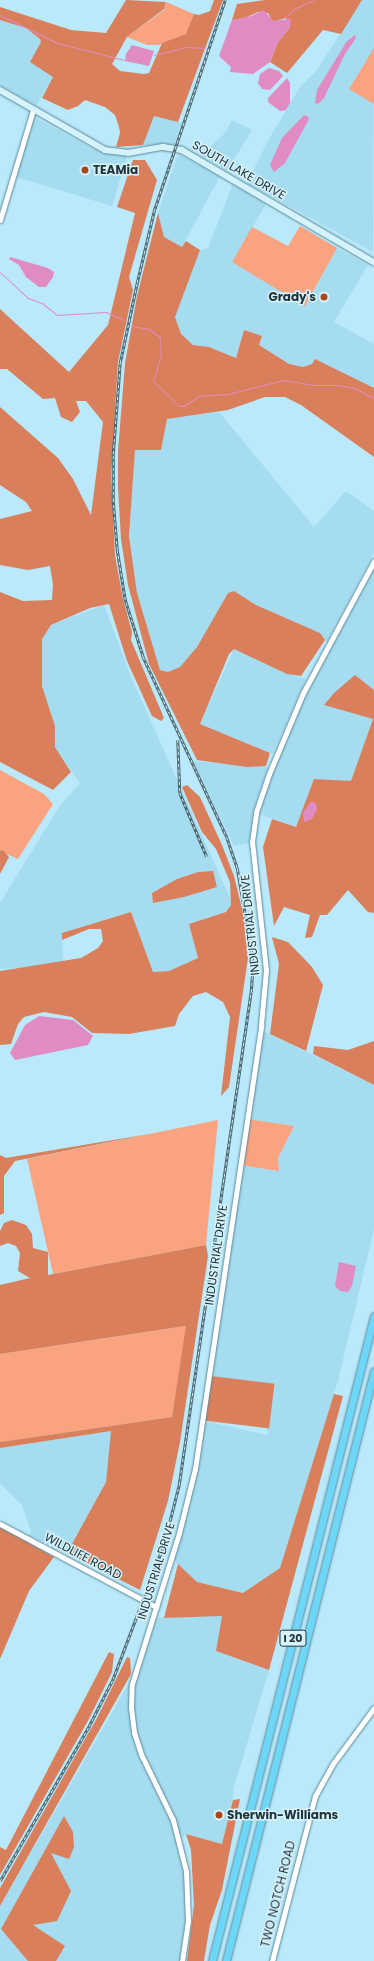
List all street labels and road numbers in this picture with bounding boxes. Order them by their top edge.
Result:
street label: SOUTH LAKE DRIVE [190,137,288,203]
street label: INDUSTRIAL DRIVE [238,874,262,976]
street label: INDUSTRIAL DRIVE [202,1204,230,1306]
street label: INDUSTRIAL DRIVE [134,1520,178,1622]
street label: WILDLIFE ROAD [42,1530,124,1582]
road number: I 20 [279,1629,307,1647]
street label: TWO NOTCH ROAD [258,1839,298,1949]

